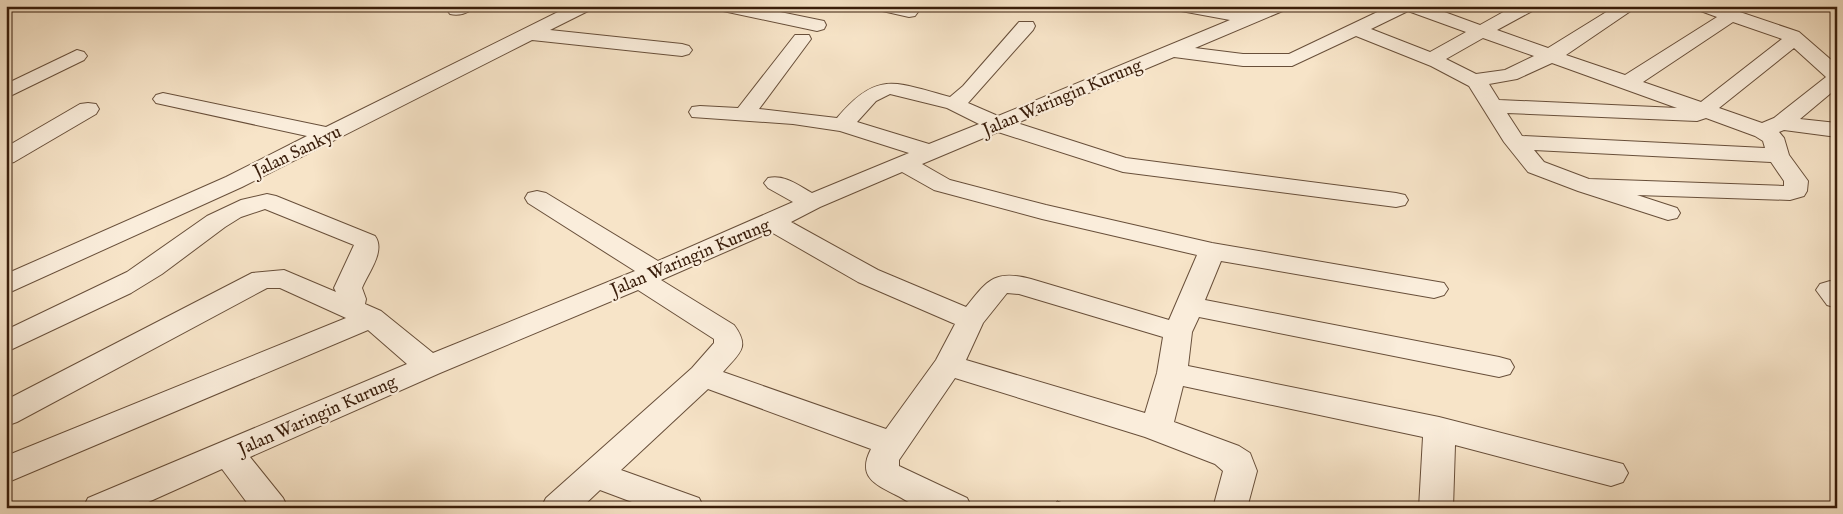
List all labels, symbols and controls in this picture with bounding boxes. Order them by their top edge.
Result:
street label: Jalan Waringin Kurung [977,54,1146,143]
street label: Jalan Sankyu [248,121,346,184]
street label: Jalan Waringin Kurung [605,214,774,303]
street label: Jalan Waringin Kurung [233,371,401,463]

